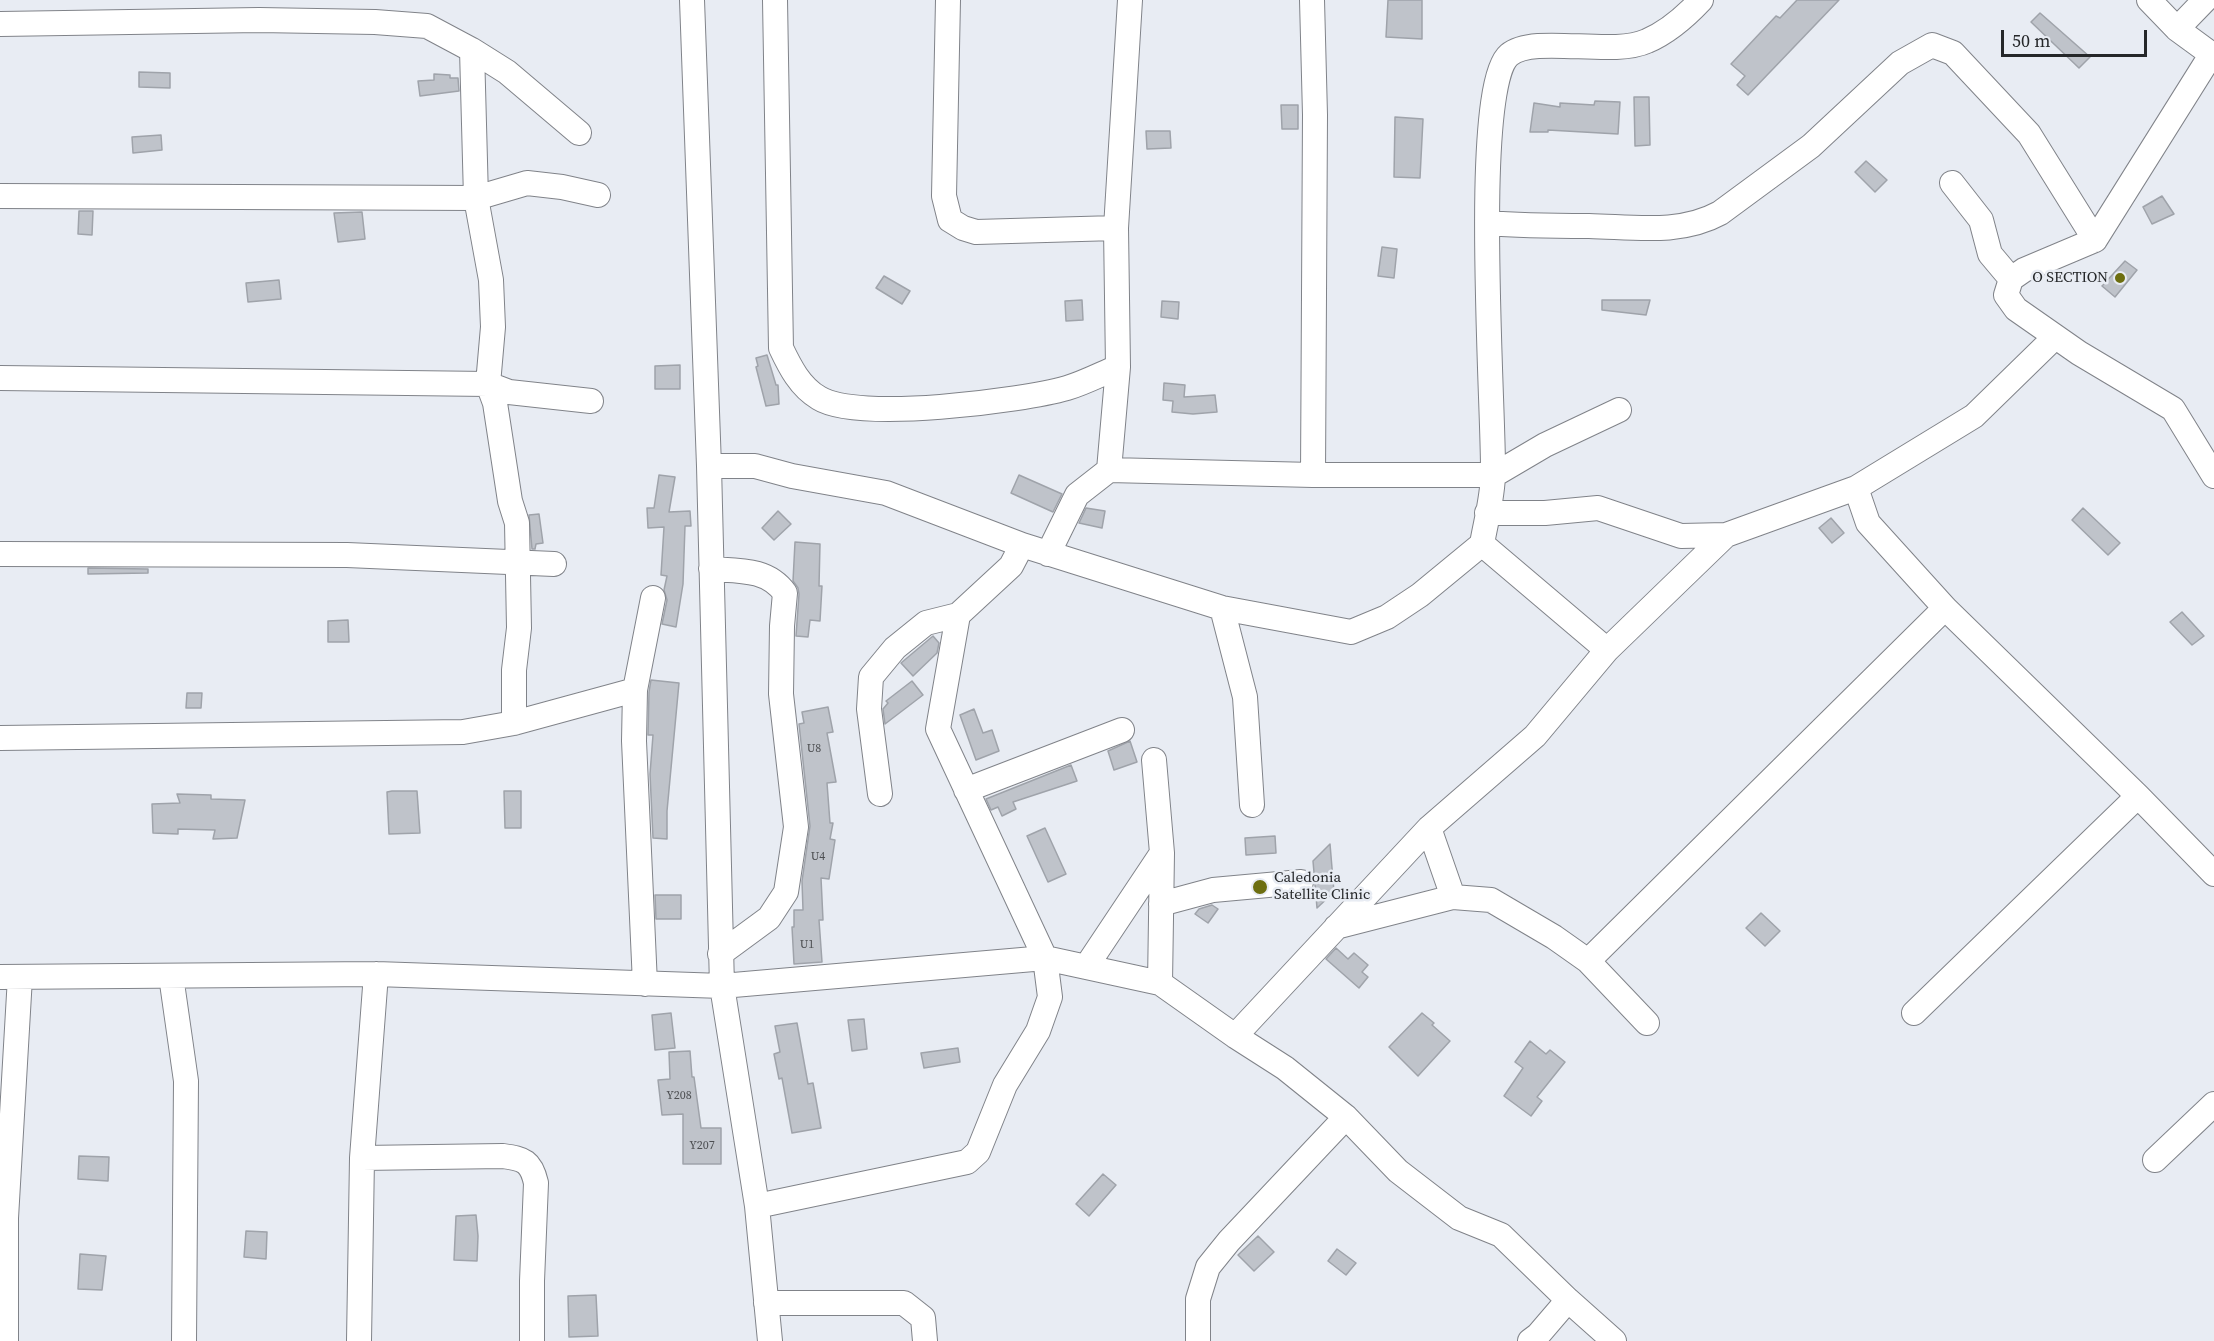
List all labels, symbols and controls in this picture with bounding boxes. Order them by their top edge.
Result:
scale bar [2004,18,2150,56]
text: 50 m [2012,28,2050,53]
place label: O SECTION [2032,269,2108,287]
marker: O SECTION [2113,271,2127,285]
house number: U8 [807,742,821,756]
house number: U4 [811,850,825,864]
place label: Caledonia Satellite Clinic [1274,869,1370,904]
marker: Caledonia Satellite Clinic [1251,878,1269,896]
house number: U1 [800,938,814,952]
house number: Y208 [666,1089,692,1103]
house number: Y207 [689,1139,715,1153]

